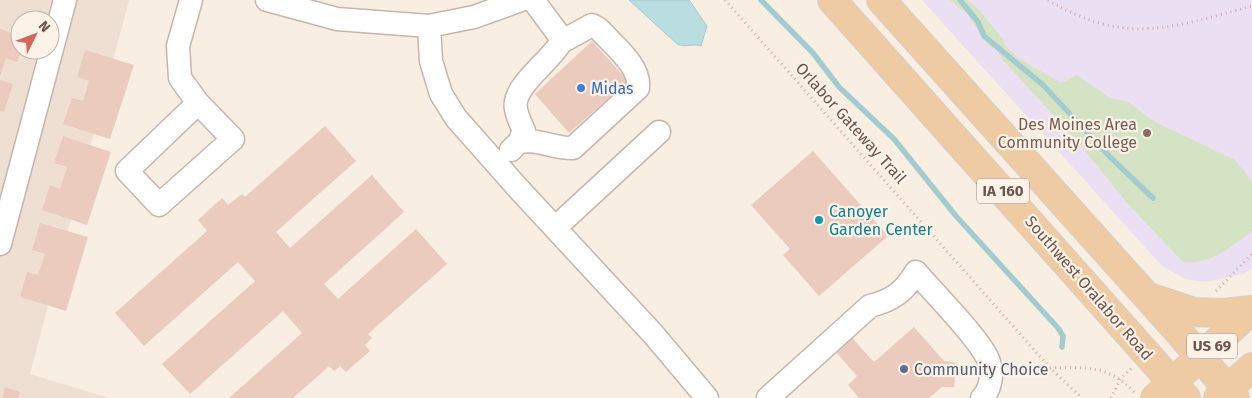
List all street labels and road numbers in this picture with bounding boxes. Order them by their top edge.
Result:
street label: Orlabor Gateway Trail [792,59,910,188]
road number: IA 160 [977,178,1029,204]
street label: Southwest Oralabor Road [1021,212,1157,364]
road number: US 69 [1187,334,1237,358]

